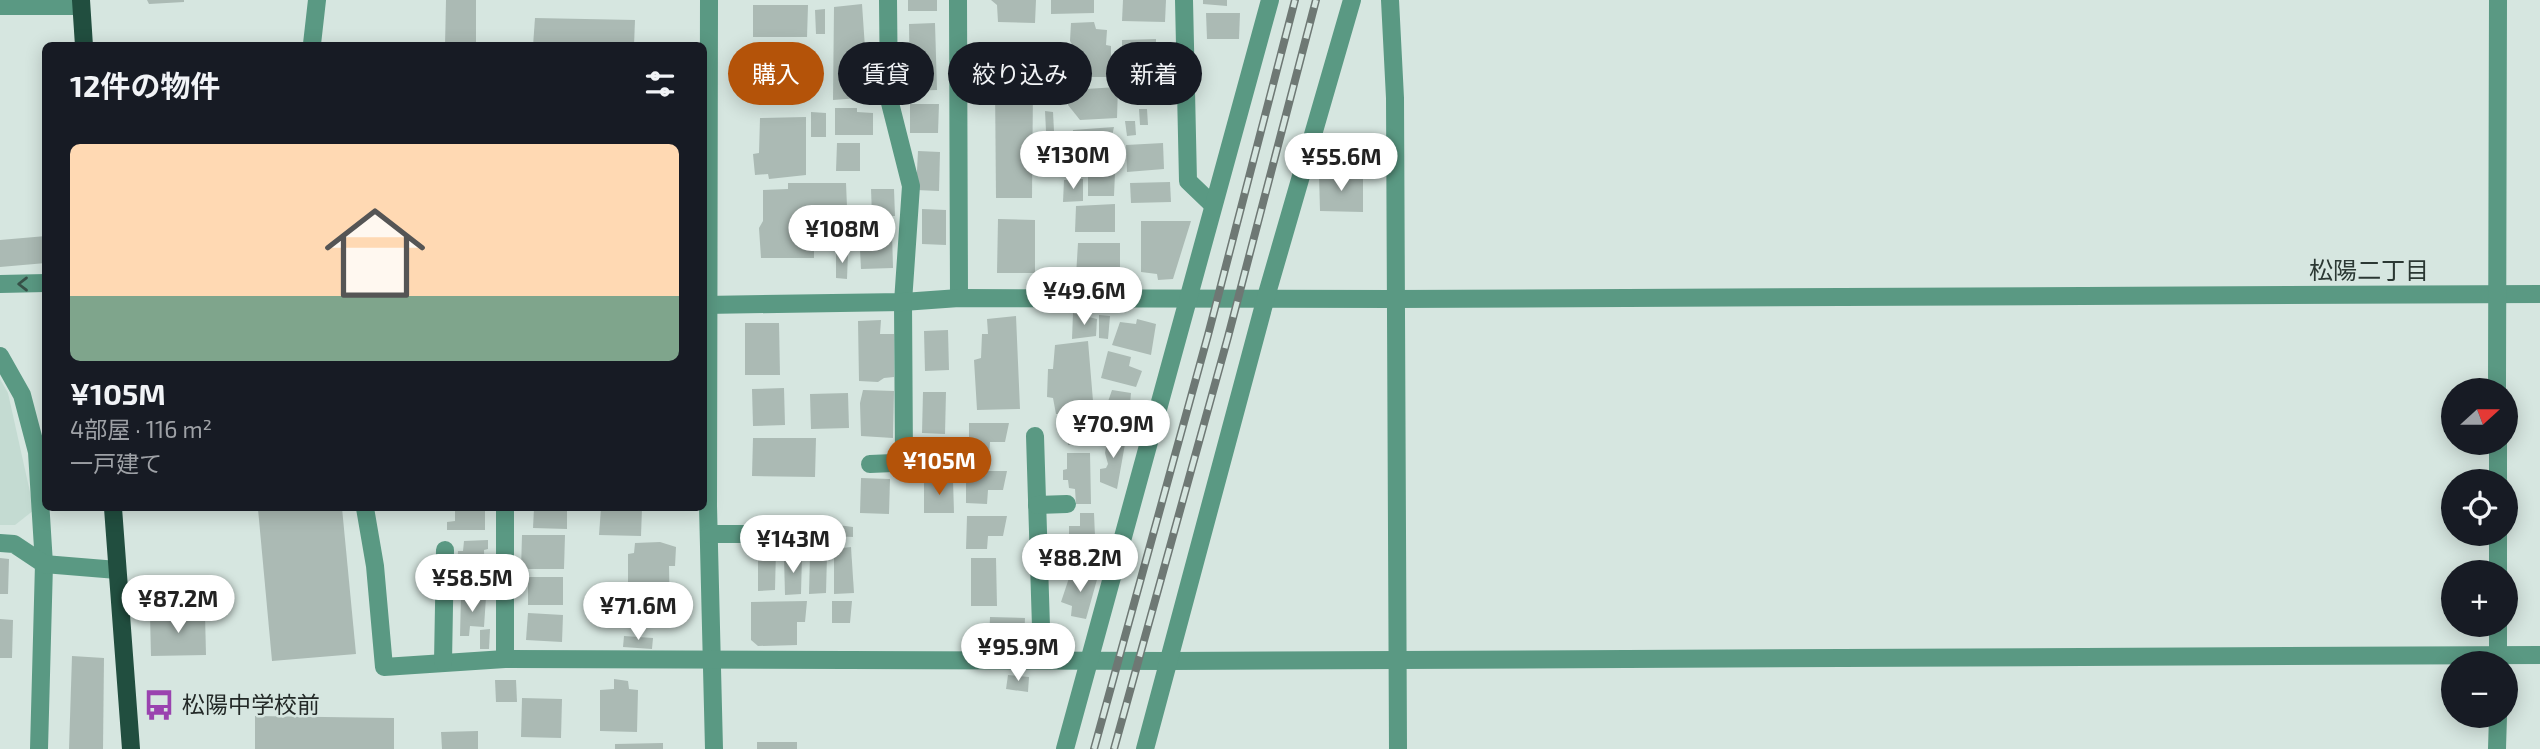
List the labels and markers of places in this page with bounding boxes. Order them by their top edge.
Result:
pin: ¥130M [1024,132,1122,191]
pin: ¥55.6M [1284,134,1398,193]
pin: ¥108M [793,205,891,265]
pin: ¥49.6M [1027,268,1141,327]
pin: ¥70.9M [1056,400,1170,460]
pin: ¥105M [890,438,988,497]
pin: ¥143M [744,516,842,575]
pin: ¥88.2M [1023,534,1137,594]
pin: ¥58.5M [415,554,529,614]
pin: ¥87.2M [121,576,235,635]
pin: ¥71.6M [581,582,695,642]
pin: ¥95.9M [961,624,1075,683]
bus stop icon: 松陽中学校前 [142,688,176,722]
place label: 松陽中学校前 [182,690,320,718]

